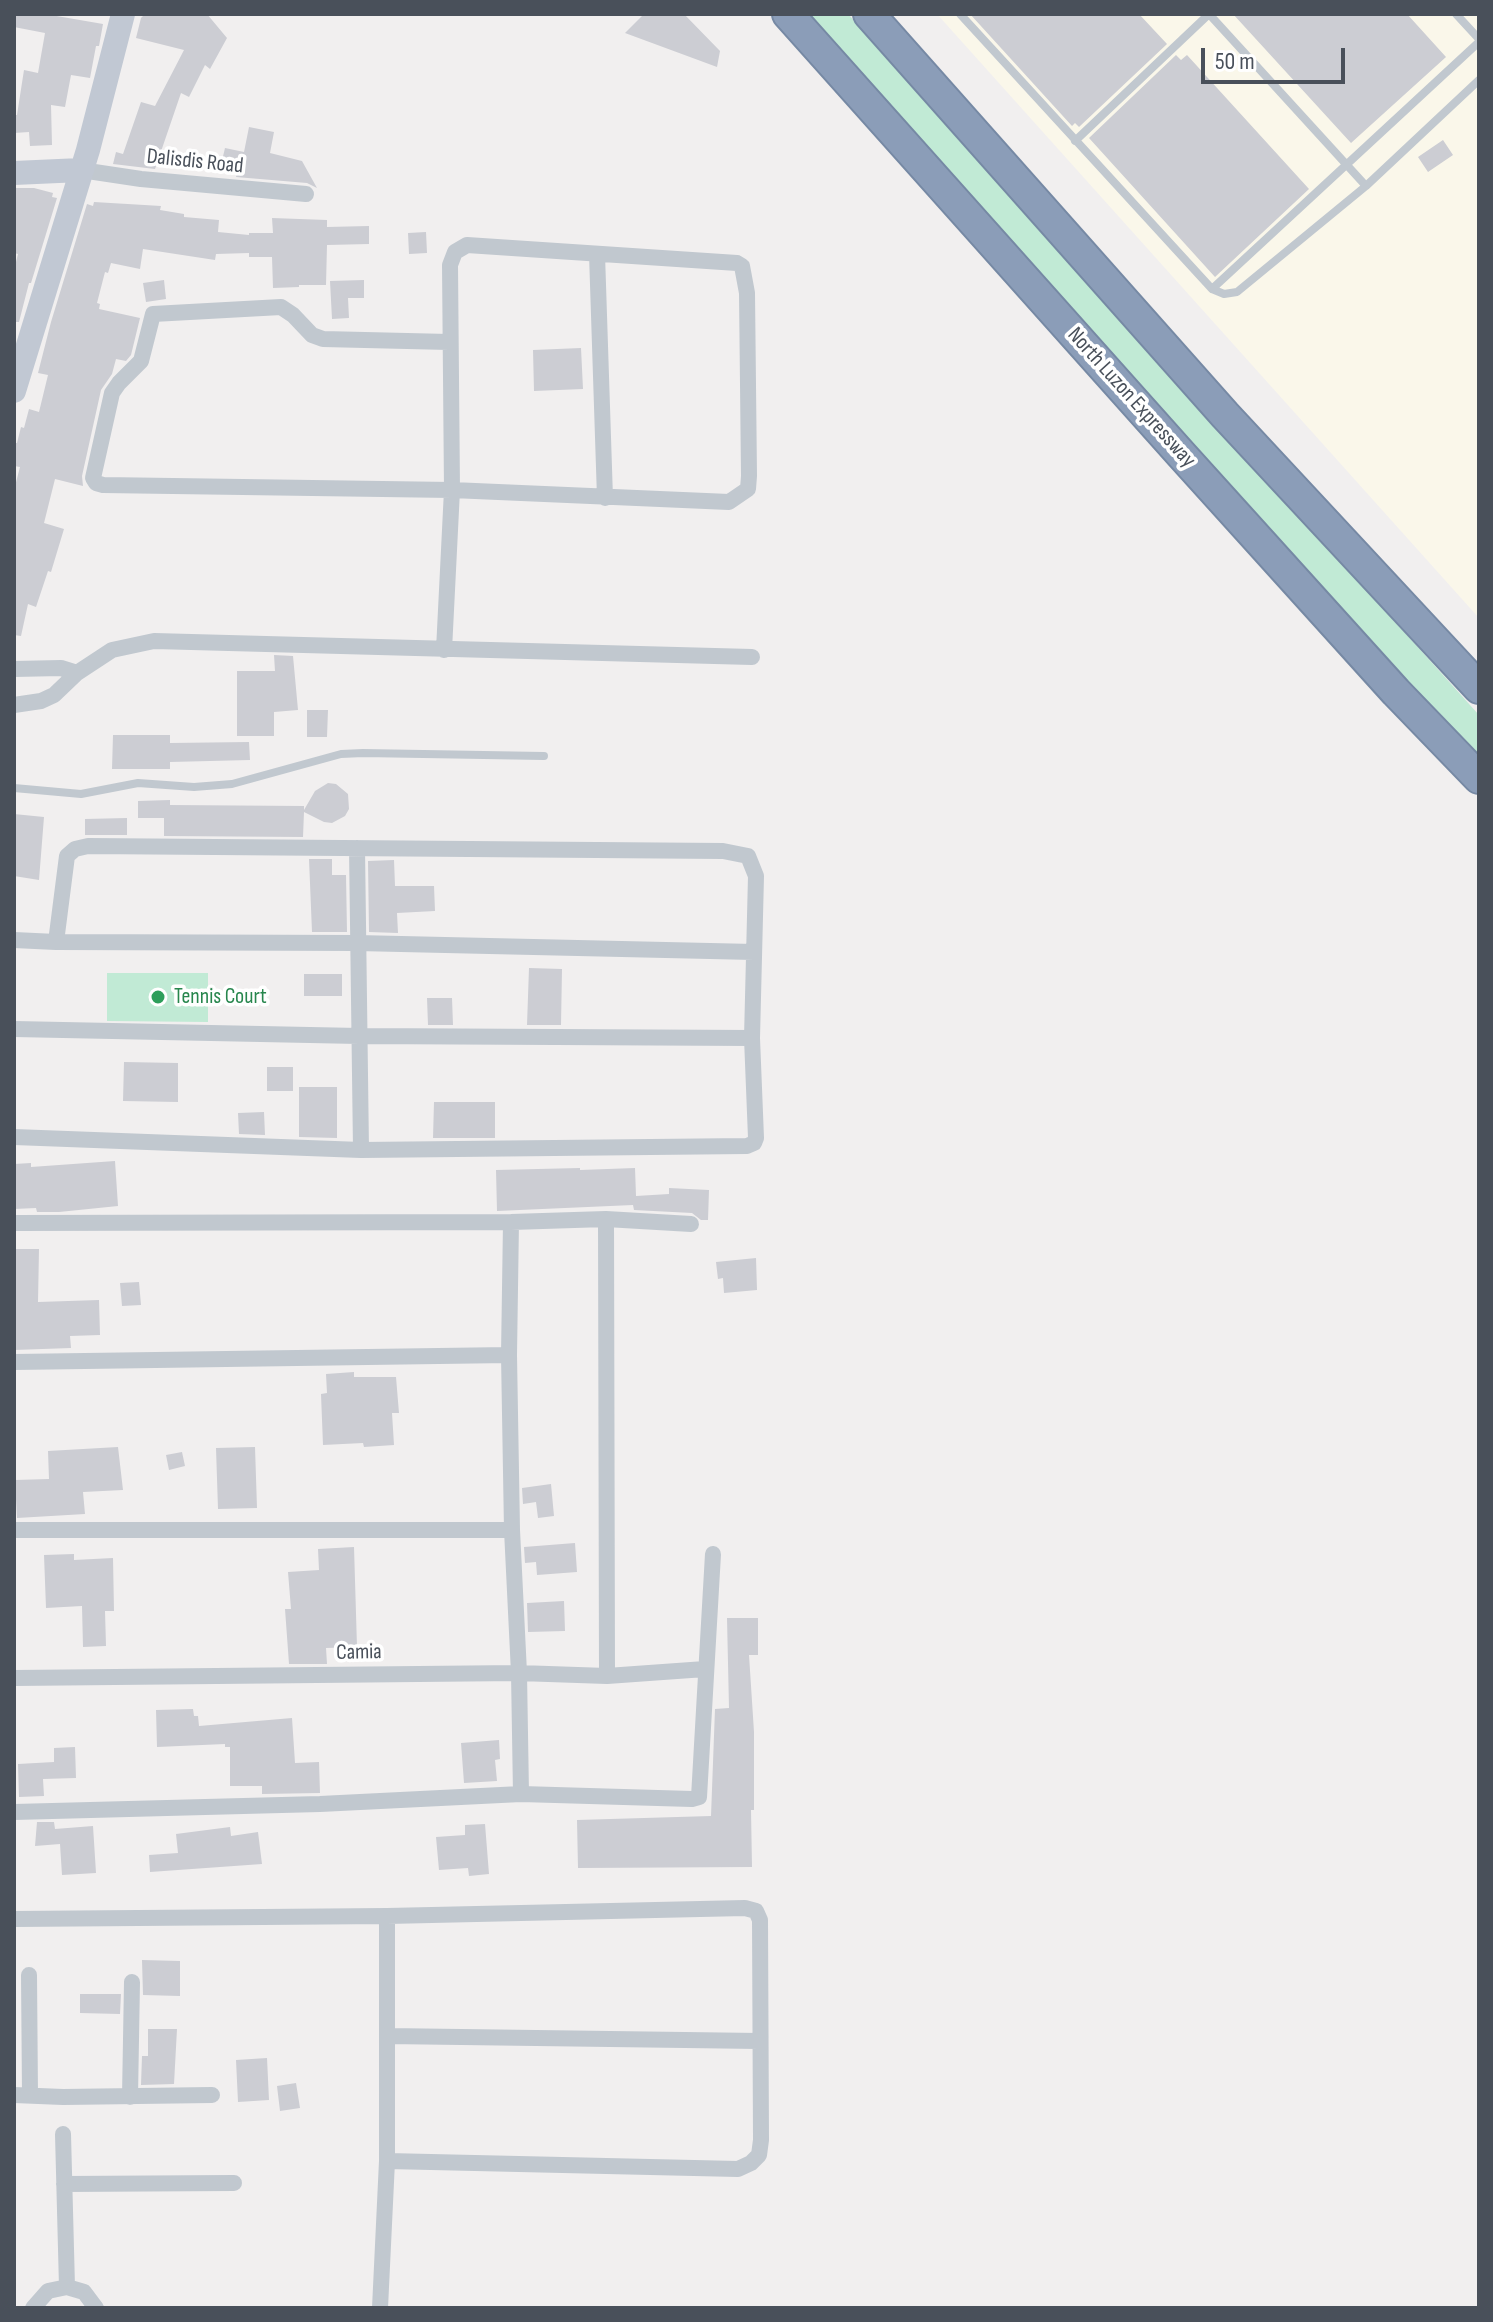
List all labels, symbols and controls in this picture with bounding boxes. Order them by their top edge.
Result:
scale bar [1205,32,1349,82]
text: 50 m [1215,47,1255,76]
street label: Dalisdis Road [145,144,245,180]
street label: North Luzon Expressway [1061,323,1201,473]
place label: Tennis Court [174,984,267,1010]
marker: Tennis Court [149,988,167,1006]
street label: Camia [336,1639,382,1667]

